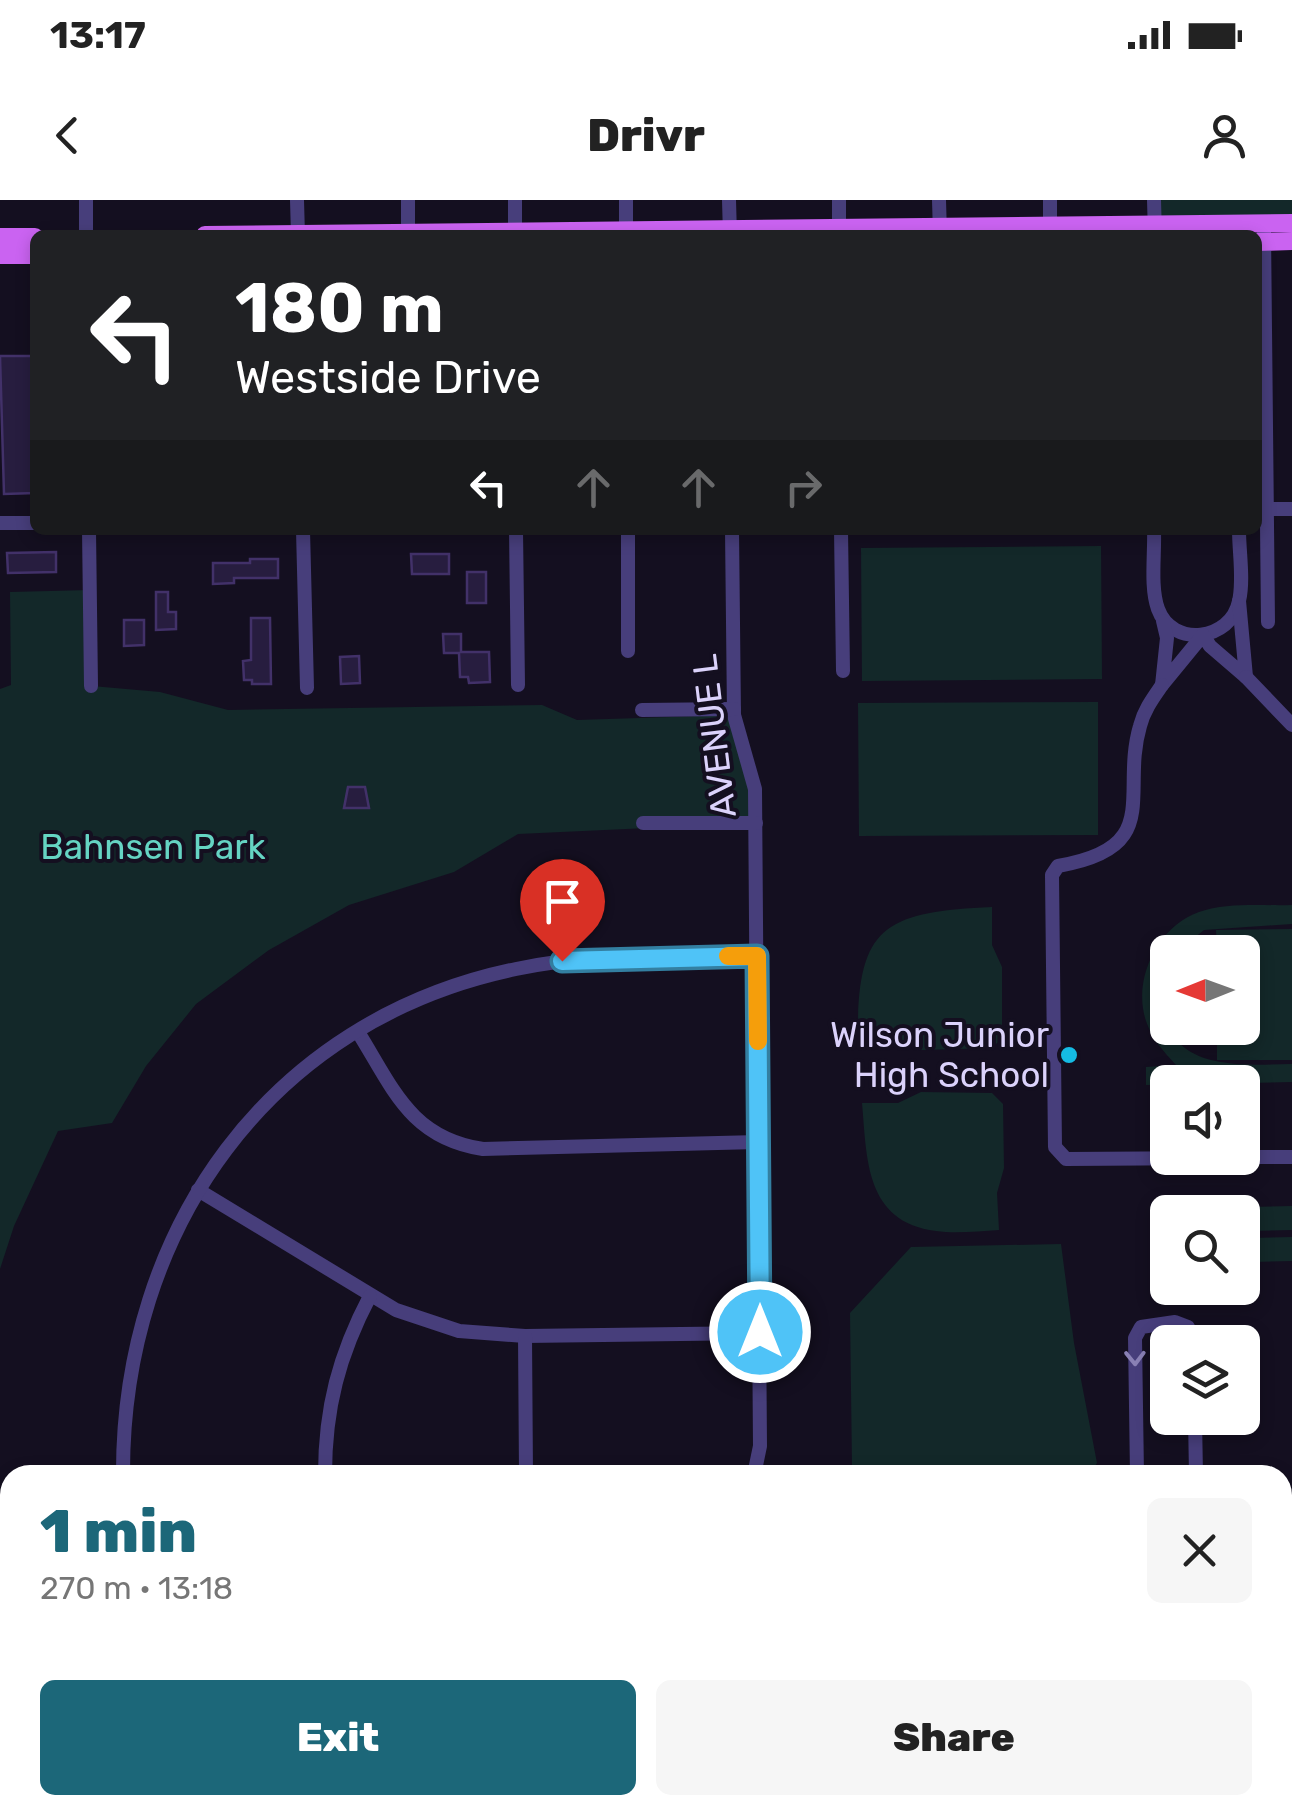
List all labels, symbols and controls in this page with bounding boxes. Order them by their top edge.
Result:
text: 13:17 [50,12,146,58]
icon: back [40,108,95,163]
icon: person [1197,108,1252,163]
text: Drivr [587,109,705,162]
text: 180 m [235,267,444,350]
icon: left [70,270,200,400]
text: Westside Drive [235,351,541,404]
icon: left [461,460,516,515]
icon: ahead [566,460,621,515]
icon: ahead [671,460,726,515]
icon: right [776,460,831,515]
street label: AVENUE L [683,652,745,820]
park label: Bahnsen Park [40,826,266,868]
pin [520,859,605,962]
icon: arrive [535,874,590,929]
north arrow [1150,935,1260,1045]
map controls [1150,935,1260,1435]
place label: Wilson Junior High School [830,1014,1049,1096]
marker: Wilson Junior High School [1058,1044,1080,1066]
button: sound [1150,1065,1260,1175]
button: search [1150,1195,1260,1305]
position arrow [708,1280,812,1384]
button: layers [1150,1325,1260,1435]
one-way arrow [1124,1350,1146,1366]
text: 1 min [40,1496,197,1567]
button: close [1147,1498,1252,1603]
text: 270 m · 13:18 [40,1569,233,1607]
button: Exit [40,1680,636,1795]
button: Share [656,1680,1252,1795]

